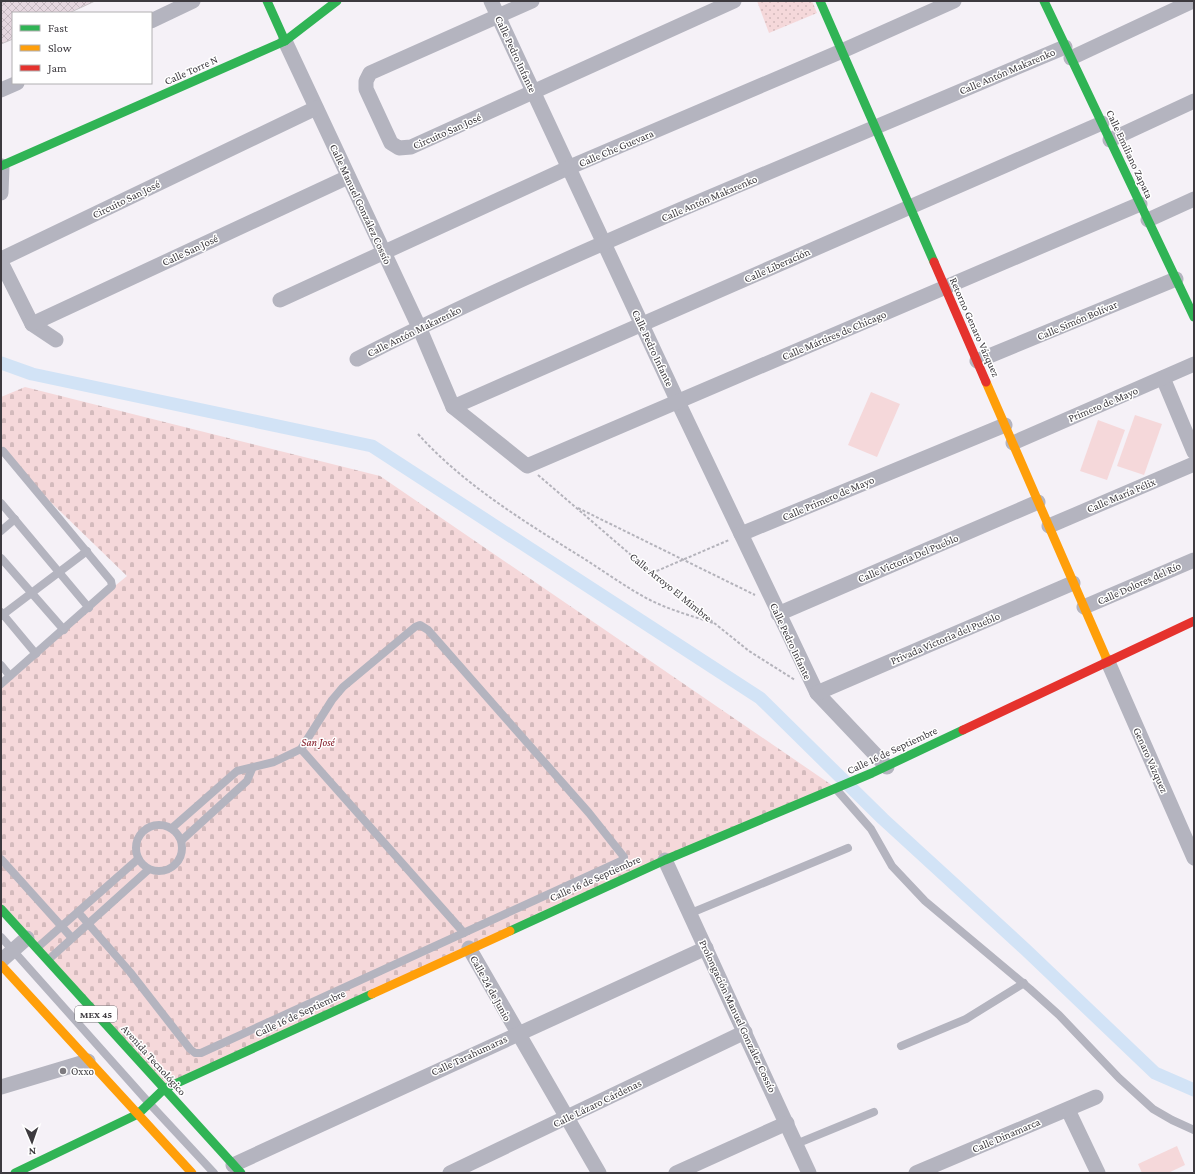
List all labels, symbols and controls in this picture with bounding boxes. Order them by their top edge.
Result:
legend [12,12,152,84]
street label: Calle Pedro Infante [493,14,539,94]
text: Fast [48,21,69,35]
text: Slow [48,41,72,55]
street label: Calle Antón Makarenko [957,45,1057,97]
street label: Calle Torre N [163,53,219,87]
text: Jam [47,61,67,75]
street label: Calle Emiliano Zapata [1103,108,1156,201]
street label: Circuito San José [411,111,484,152]
street label: Calle Che Guevara [577,127,655,169]
street label: Calle Manuel González Cossío [328,142,394,267]
street label: Calle Antón Makarenko [659,172,759,224]
street label: Circuito San José [90,177,162,221]
street label: Calle San José [160,232,220,269]
street label: Calle Liberación [742,245,812,285]
street label: Retorno Genaro Vázquez [947,275,1003,379]
street label: Calle Simón Bolívar [1035,298,1119,342]
street label: Calle Antón Makarenko [365,303,463,359]
street label: Calle Mártires de Chicago [780,307,889,363]
street label: Calle Pedro Infante [630,308,676,388]
street label: Primero de Mayo [1066,384,1141,425]
street label: Calle Primero de Mayo [780,473,877,524]
street label: Calle María Félix [1085,475,1157,515]
street label: Calle Victoria Del Pueblo [856,531,961,585]
street label: Calle Arroyo El Mimbre [627,550,714,625]
street label: Calle Dolores del Río [1095,559,1183,607]
street label: Calle Pedro Infante [768,601,814,681]
street label: Privada Victoria del Pueblo [889,609,1002,666]
street label: Calle 16 de Septiembre [845,724,940,777]
street label: Genaro Vázquez [1130,725,1171,795]
park label: San José [301,736,336,749]
street label: Calle 16 de Septiembre [548,852,643,904]
street label: Prolongación Manuel González Cossío [696,938,779,1095]
street label: Calle 24 de Junio [467,953,514,1024]
street label: Calle 16 de Septiembre [253,987,348,1040]
road number: MEX 45 [75,1006,117,1022]
street label: Avenida Tecnológico [119,1022,189,1099]
street label: Calle Tarahumaras [429,1032,509,1078]
place label: Oxxo [71,1065,94,1077]
marker: Oxxo [58,1066,68,1076]
street label: Calle Lázaro Cárdenas [551,1076,643,1130]
street label: Calle Dinamarca [970,1115,1042,1155]
north arrow [12,1122,52,1162]
text: N [28,1146,36,1158]

